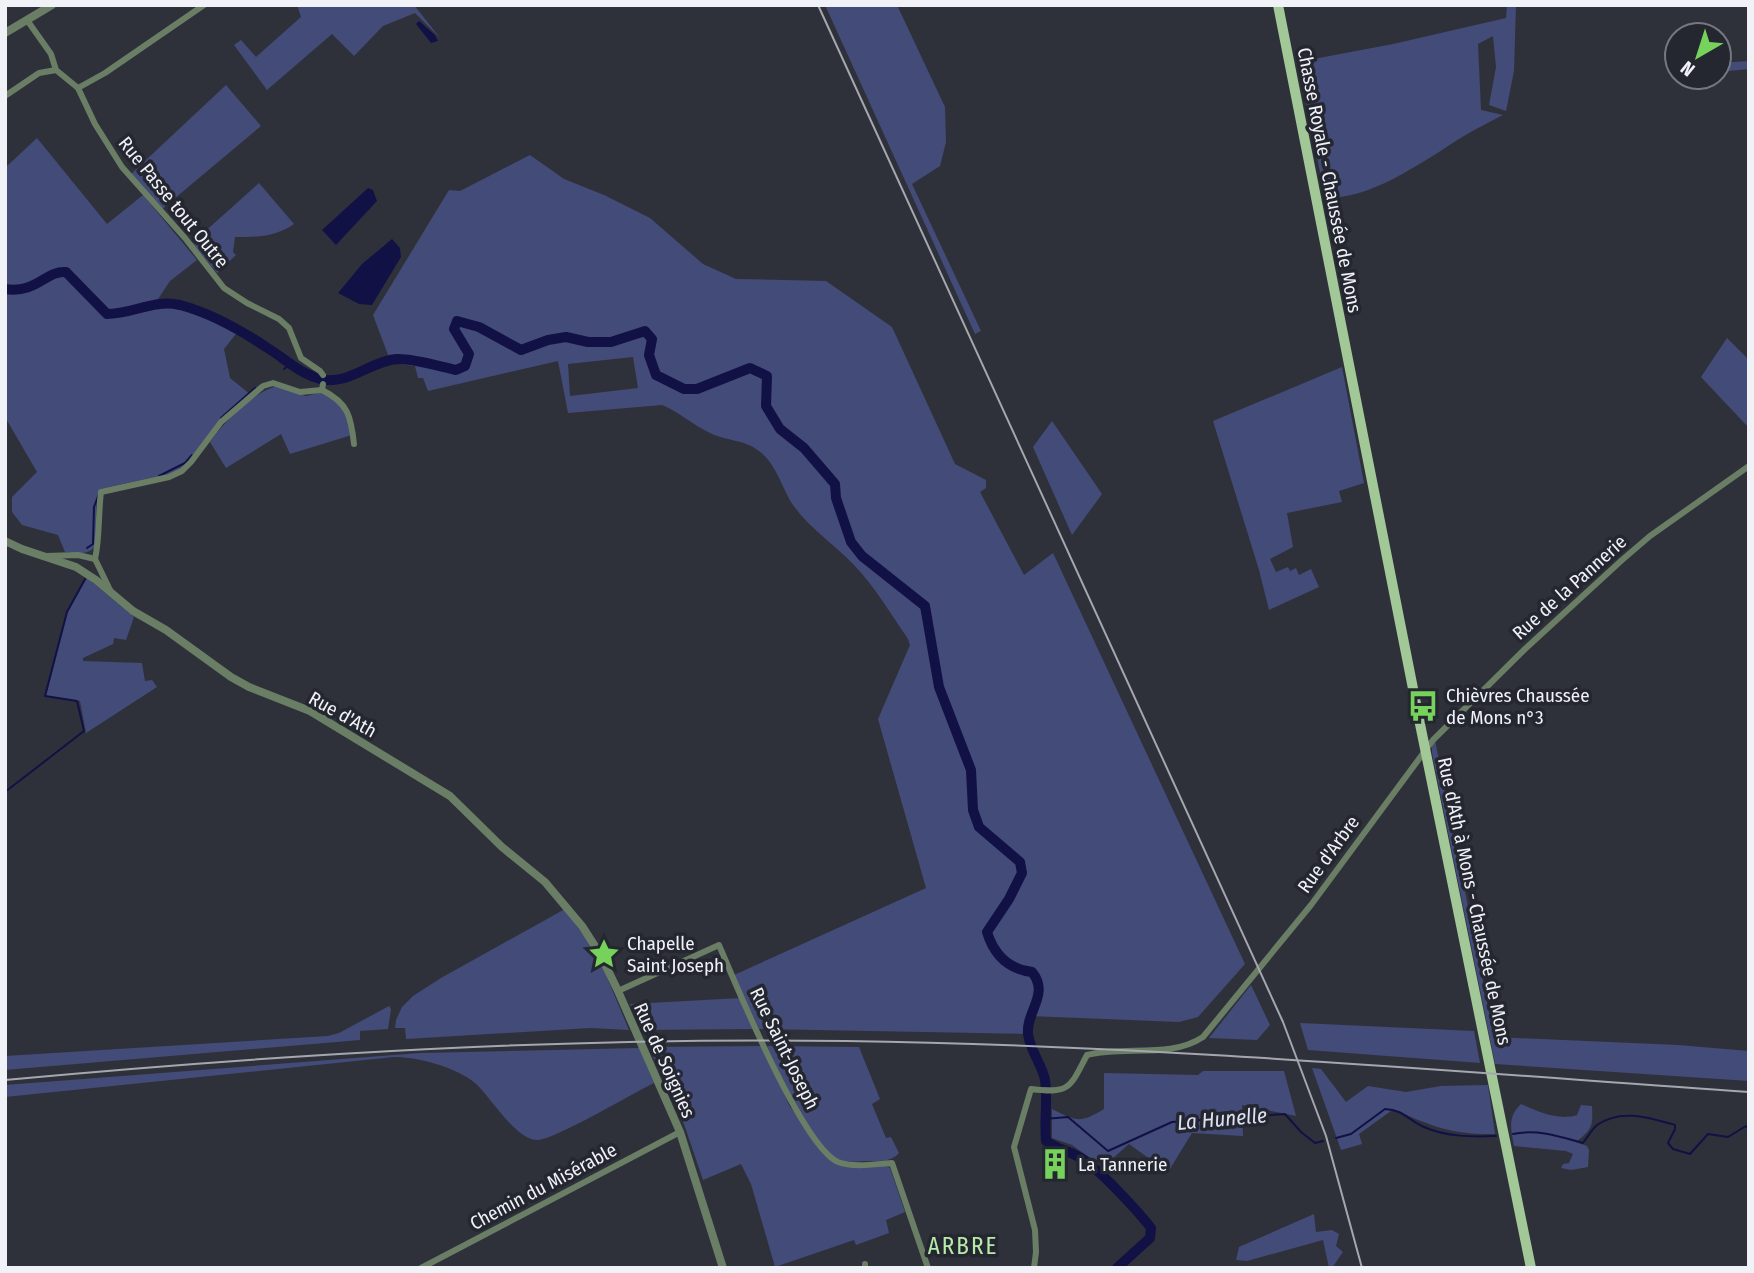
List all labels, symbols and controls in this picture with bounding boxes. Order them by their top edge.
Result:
north arrow [1663,21,1733,91]
street label: Chasse Royale - Chaussée de Mons [1292,45,1367,315]
text: N [1676,56,1699,81]
street label: Rue Passe tout Outre [114,132,234,273]
street label: Rue de la Pannerie [1508,530,1631,645]
place label: Chièvres Chaussée de Mons n°3 [1446,684,1590,729]
street label: Rue d'Ath [305,686,381,742]
bus stop icon: Chièvres Chaussée de Mons n°3 [1406,689,1440,723]
street label: Rue d'Ath à Mons - Chaussée de Mons [1433,755,1516,1047]
street label: Rue d'Arbre [1293,811,1364,897]
place label: Chapelle Saint Joseph [627,932,724,977]
place icon: Chapelle Saint Joseph [587,937,621,971]
street label: Rue Saint-Joseph [745,984,824,1113]
street label: Rue de Soignies [629,999,700,1121]
water label: La Hunelle [1176,1102,1268,1136]
street label: Chemin du Misérable [466,1138,621,1235]
building icon: La Tannerie [1038,1147,1072,1181]
place label: La Tannerie [1078,1153,1167,1176]
district label: ARBRE [928,1232,998,1260]

